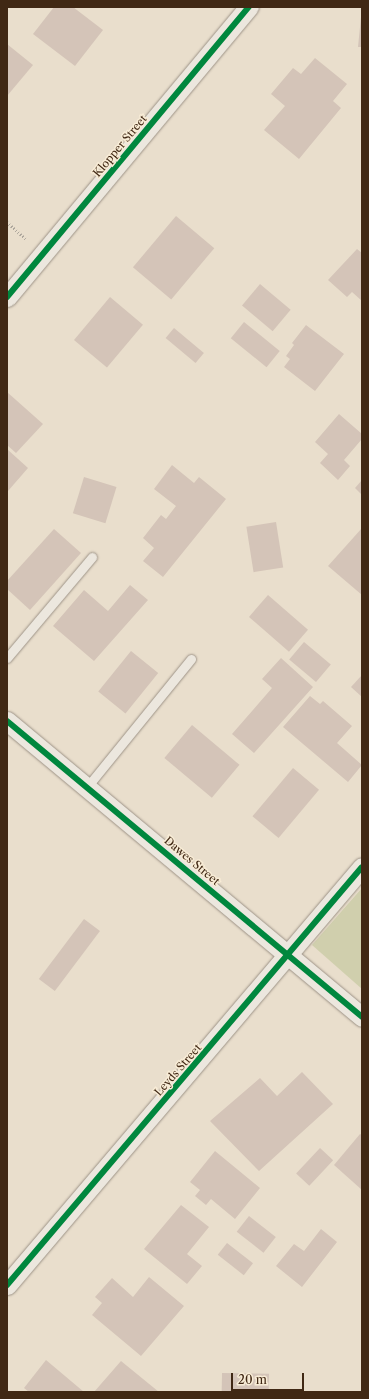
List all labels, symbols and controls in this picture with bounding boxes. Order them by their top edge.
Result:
street label: Klopper Street [90,112,150,180]
street label: Dawes Street [162,834,222,888]
street label: Leyds Street [152,1041,204,1099]
scale bar [233,1365,306,1391]
text: 20 m [238,1372,267,1387]

